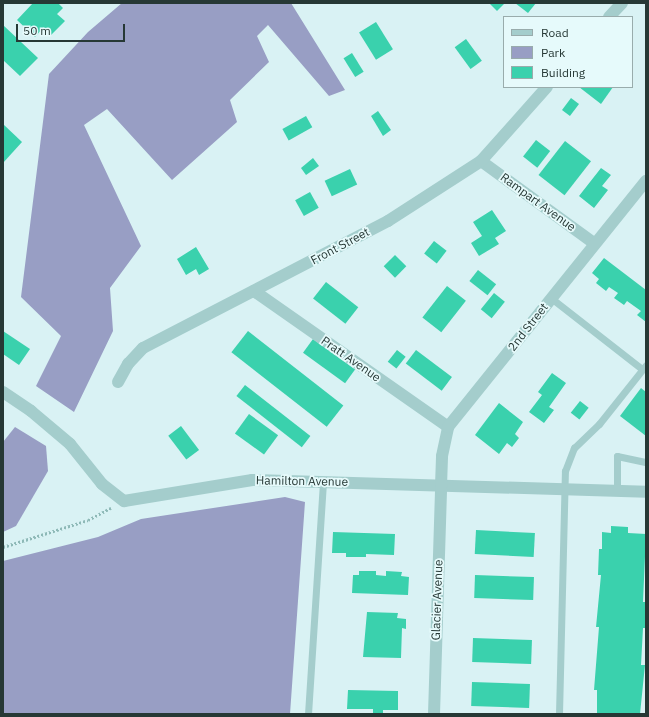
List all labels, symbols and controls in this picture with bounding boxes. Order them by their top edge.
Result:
scale bar [18,16,127,42]
legend [503,16,633,88]
text: 50 m [23,23,51,38]
text: Road [541,25,569,40]
text: Park [541,45,565,60]
text: Building [541,65,585,80]
street label: Rampart Avenue [498,170,578,234]
street label: Front Street [308,225,372,267]
street label: 2nd Street [505,300,551,354]
street label: Pratt Avenue [319,333,383,385]
street label: Hamilton Avenue [256,473,348,489]
street label: Glacier Avenue [428,559,446,641]

